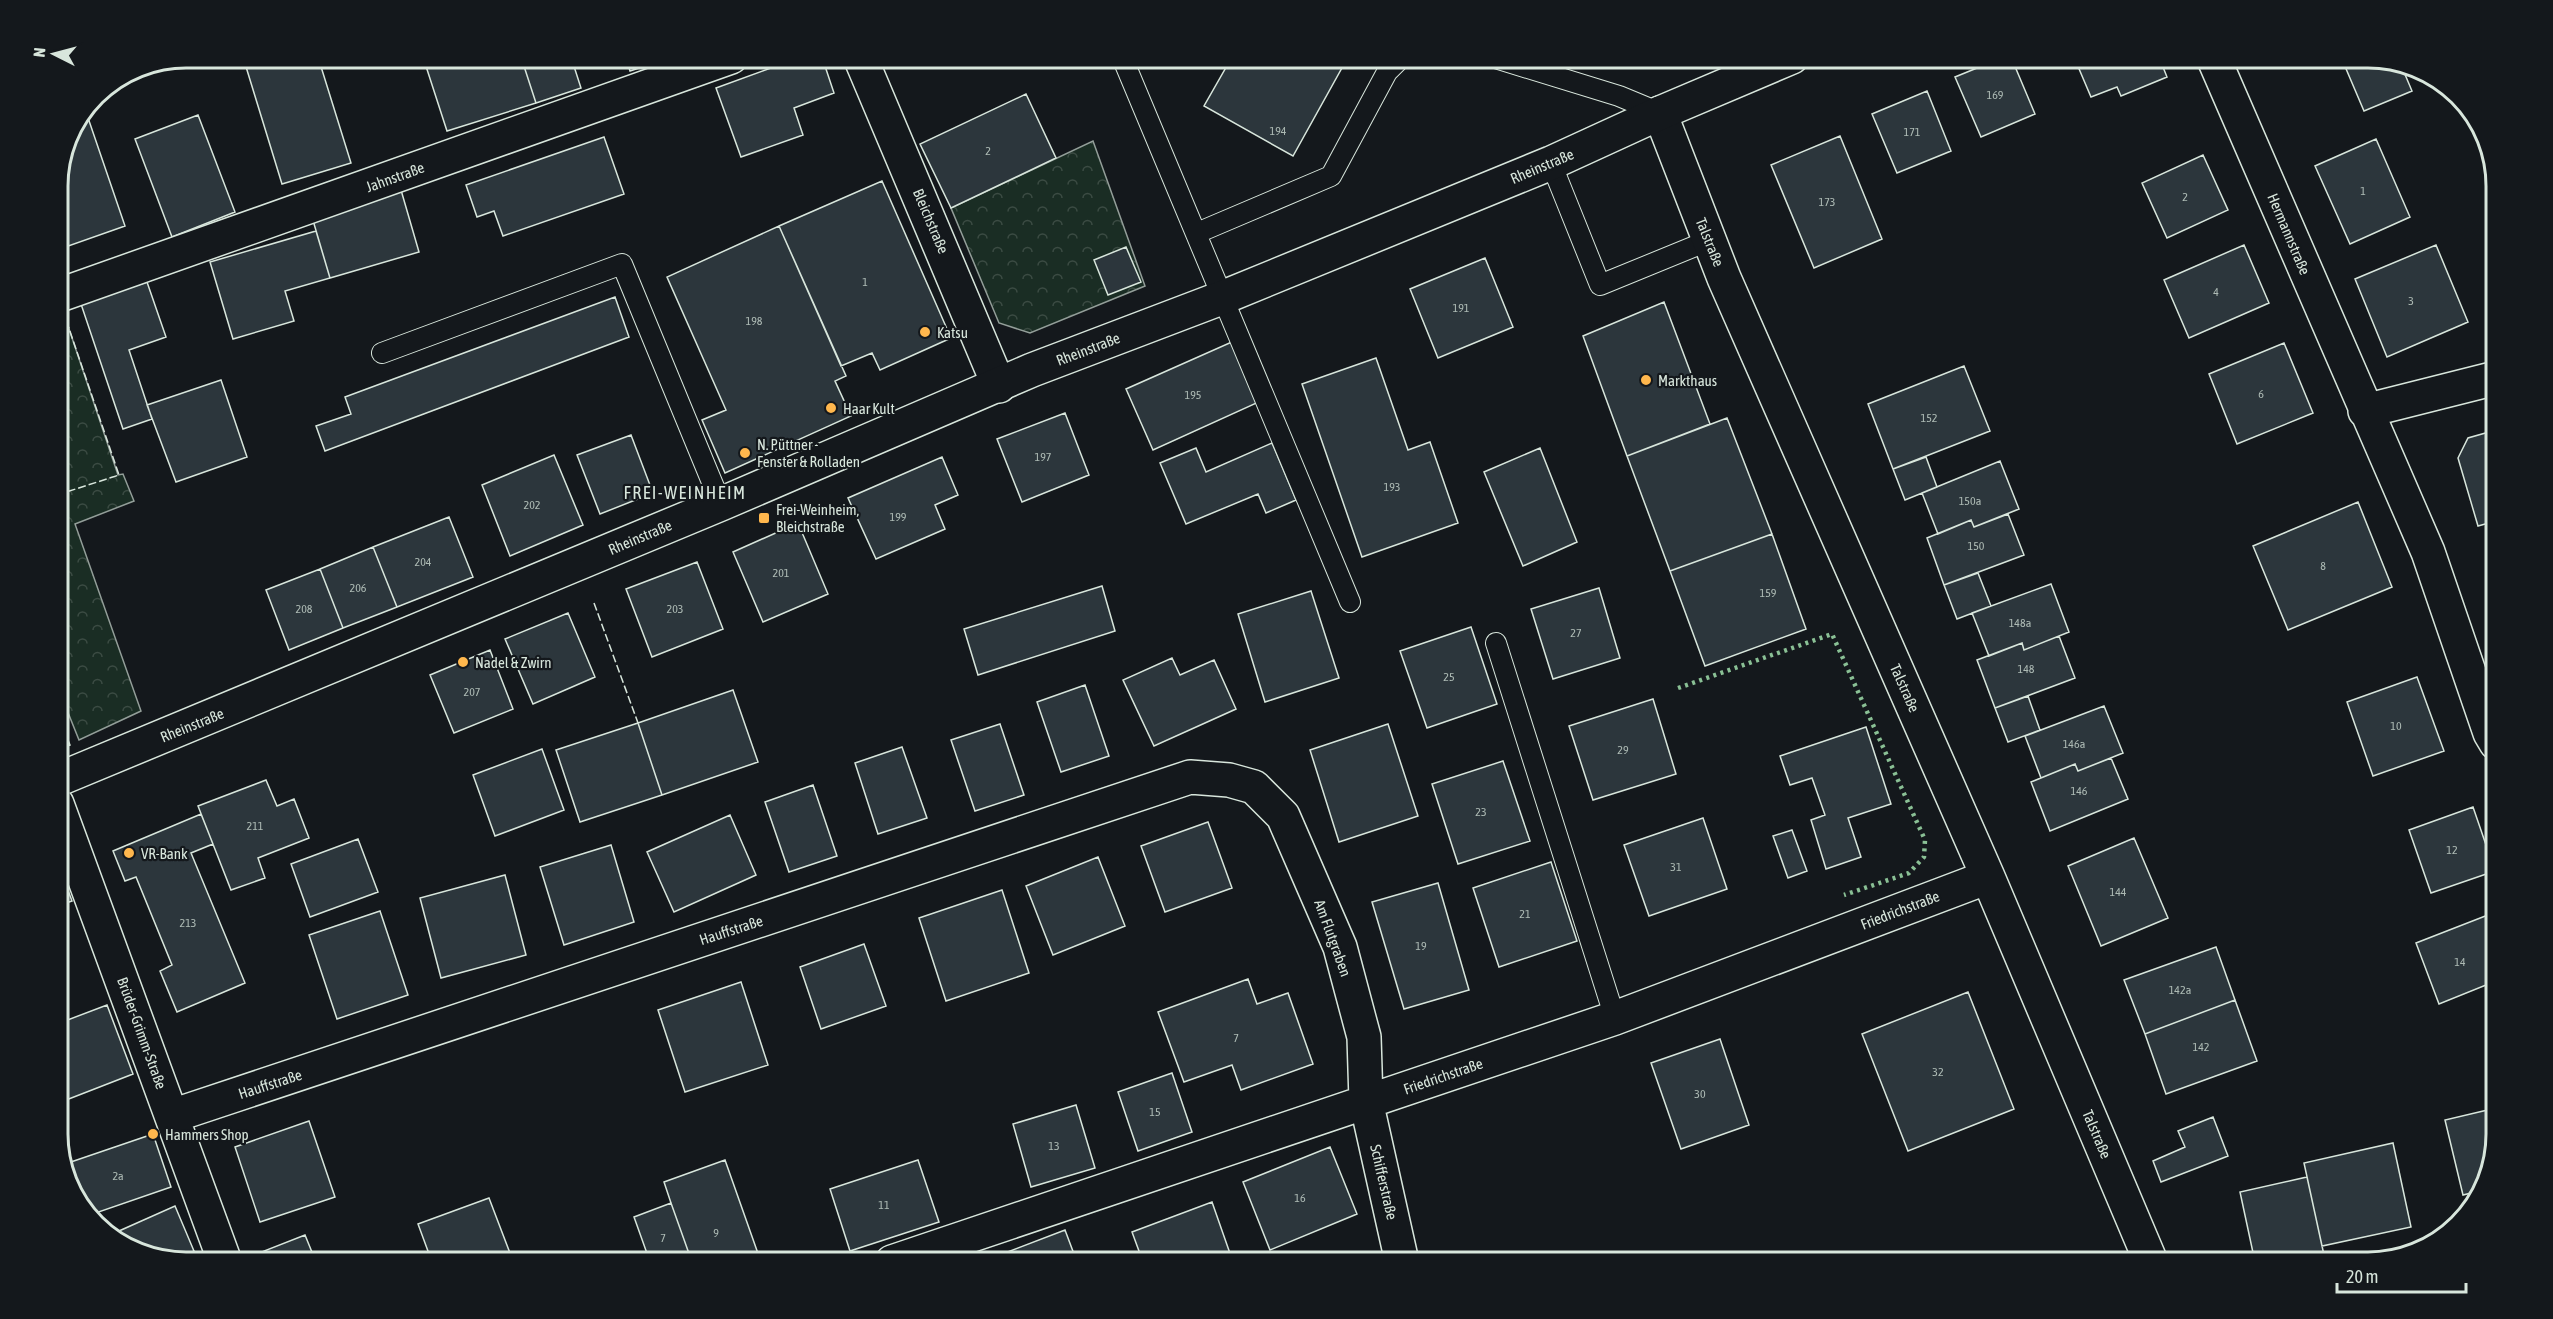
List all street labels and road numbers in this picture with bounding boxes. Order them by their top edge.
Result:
street label: Rheinstraße [1508,145,1576,187]
street label: Jahnstraße [363,159,427,195]
street label: Bleichstraße [910,186,952,256]
street label: Hermannstraße [2264,191,2314,277]
street label: Talstraße [1693,215,1728,269]
street label: Rheinstraße [1054,329,1122,369]
street label: Rheinstraße [606,516,674,558]
street label: Talstraße [1887,661,1923,715]
street label: Rheinstraße [158,705,226,745]
street label: Friedrichstraße [1858,887,1942,933]
street label: Am Flutgraben [1311,897,1355,979]
street label: Hauffstraße [697,912,765,948]
street label: Brüder-Grimm-Straße [114,975,170,1091]
street label: Friedrichstraße [1401,1054,1485,1098]
street label: Hauffstraße [236,1066,304,1102]
street label: Talstraße [2079,1107,2115,1161]
street label: Schifferstraße [1367,1143,1401,1221]

